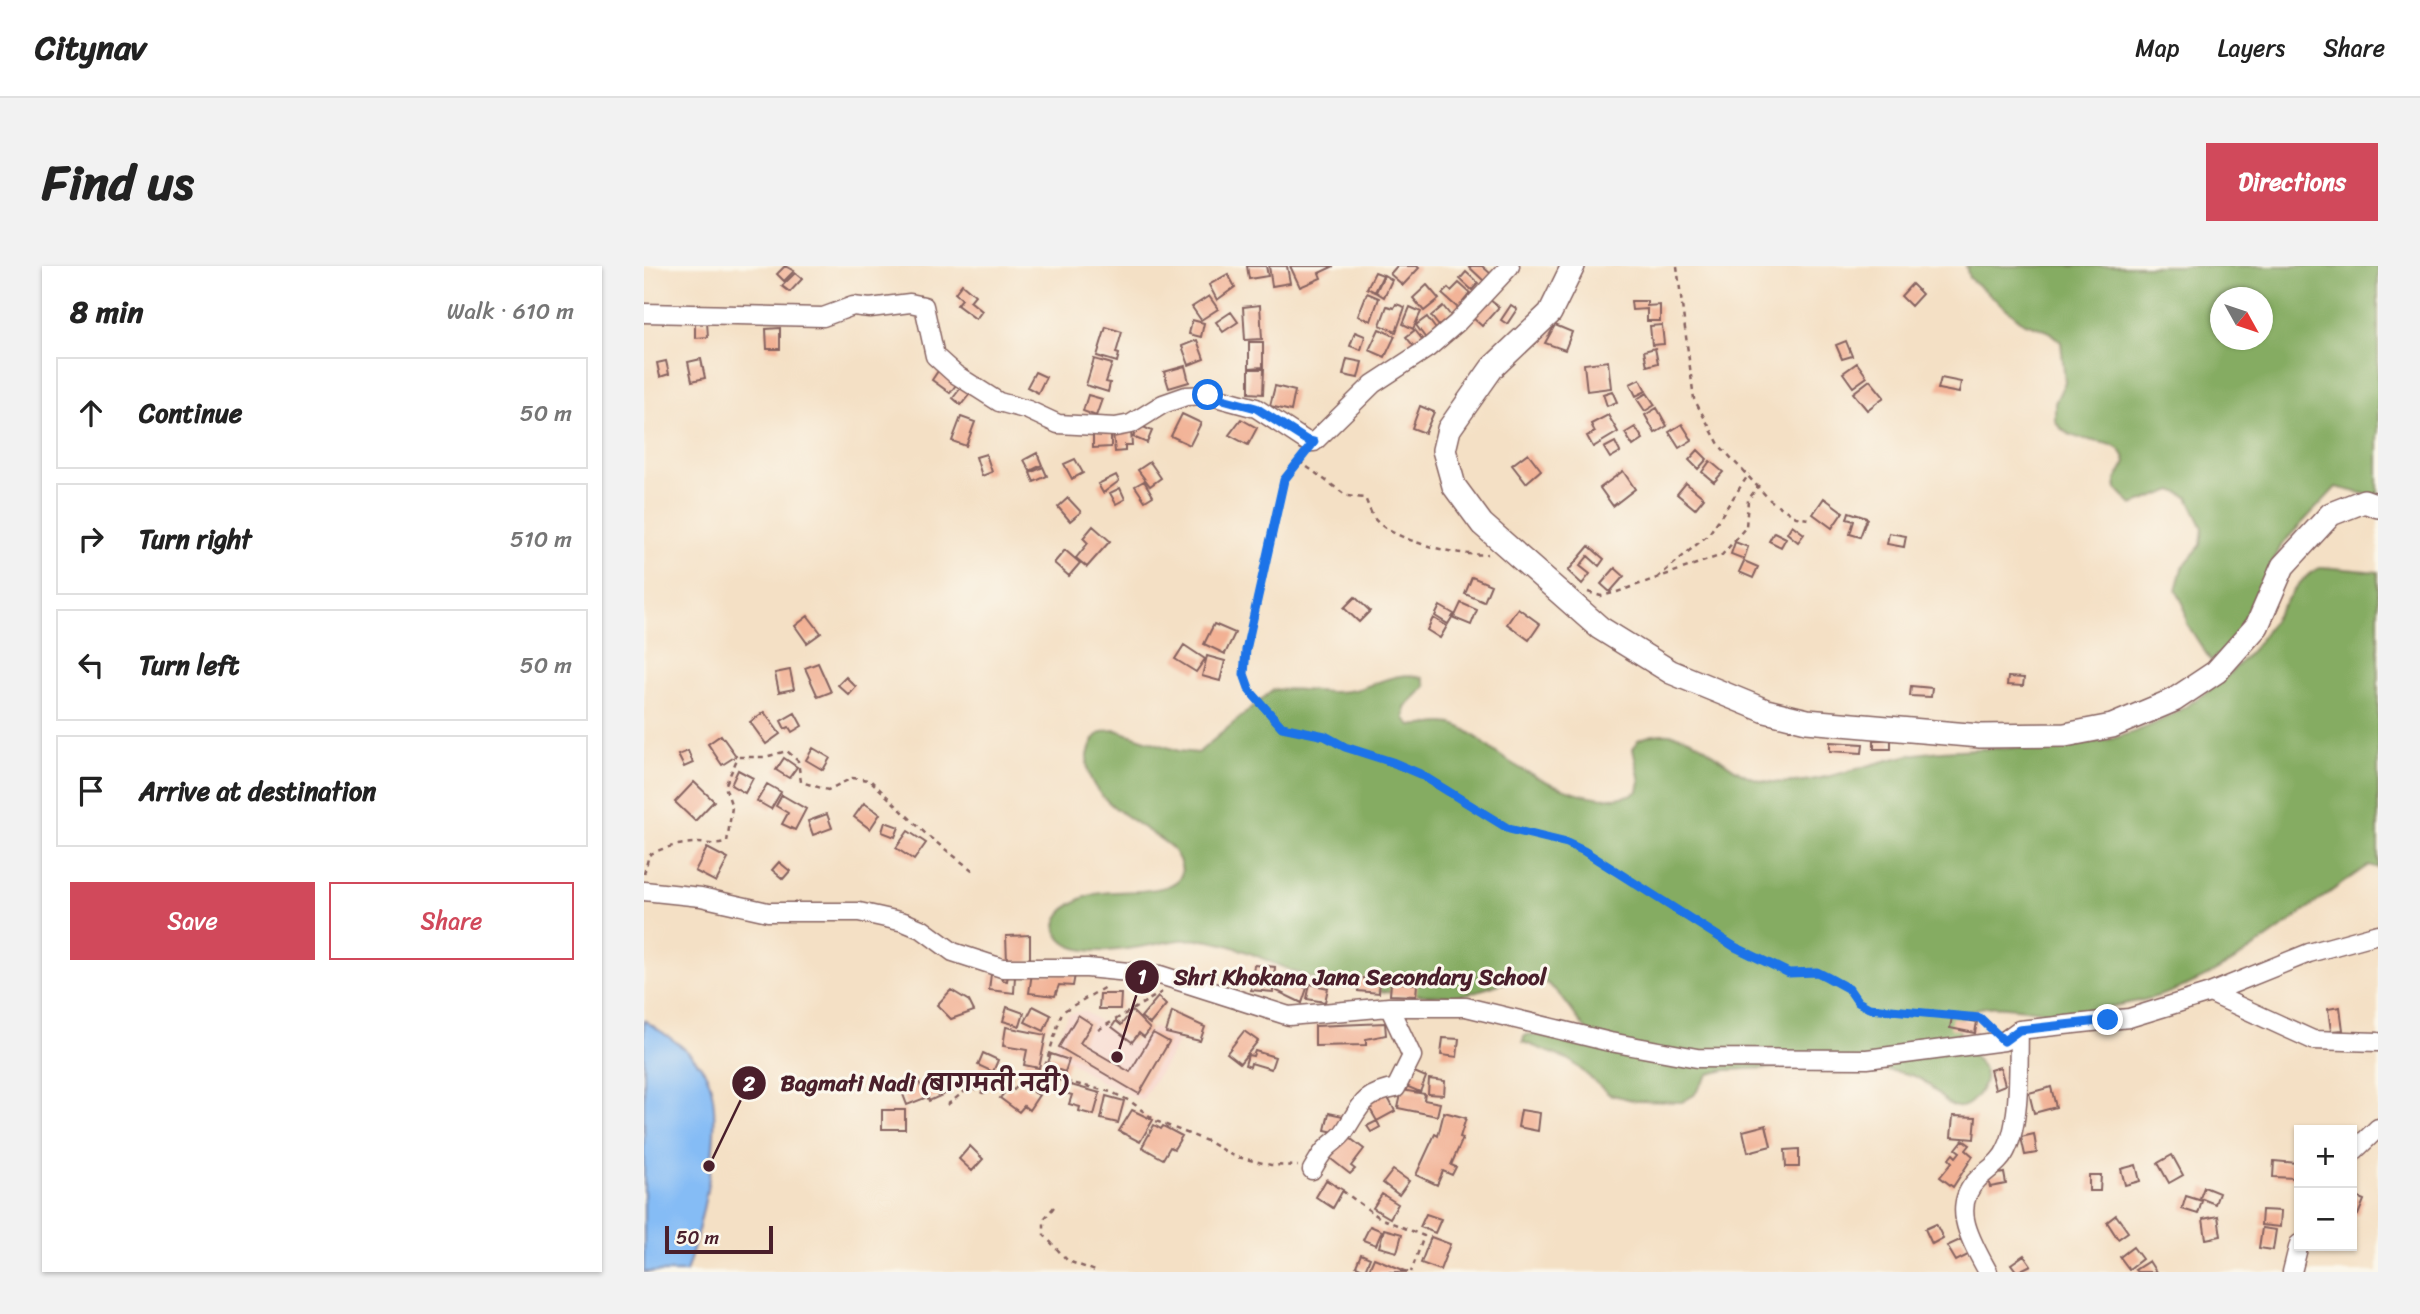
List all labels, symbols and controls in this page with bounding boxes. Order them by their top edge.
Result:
text: Citynav [35,19,146,77]
text: Map [2135,27,2180,69]
text: Layers [2218,27,2285,69]
text: Share [2323,27,2385,69]
text: Find us [42,139,194,226]
button: Directions [2206,143,2378,221]
text: 8 min [70,285,143,339]
north arrow [2210,287,2273,350]
text: Walk · 610 m [447,291,574,332]
route start [1192,379,1223,410]
text: Continue [139,390,242,436]
text: 50 m [520,393,572,434]
icon: ahead [72,394,110,432]
text: Turn right [139,516,252,562]
text: 510 m [510,519,572,560]
icon: right [72,520,110,558]
text: Turn left [139,642,239,688]
text: 50 m [520,645,572,686]
icon: left [72,646,110,684]
text: Arrive at destination [139,768,376,814]
icon: arrive [72,772,110,810]
button: Save [70,882,315,960]
button: Share [329,882,574,960]
callout: Shri Khokana Jana Secondary School [1124,955,1560,999]
text: Shri Khokana Jana Secondary School [1173,957,1548,998]
text: 1 [1137,958,1147,996]
route end [2092,1004,2123,1035]
callout: Bagmati Nadi (बागमती नदी) [732,1061,1082,1105]
text: Bagmati Nadi (बागमती नदी) [781,1063,1069,1104]
text: 2 [742,1065,755,1103]
map controls [2294,1125,2357,1251]
button: + [2294,1125,2357,1188]
button: − [2294,1188,2357,1251]
text: 50 m [676,1221,719,1254]
scale bar [665,1223,774,1255]

